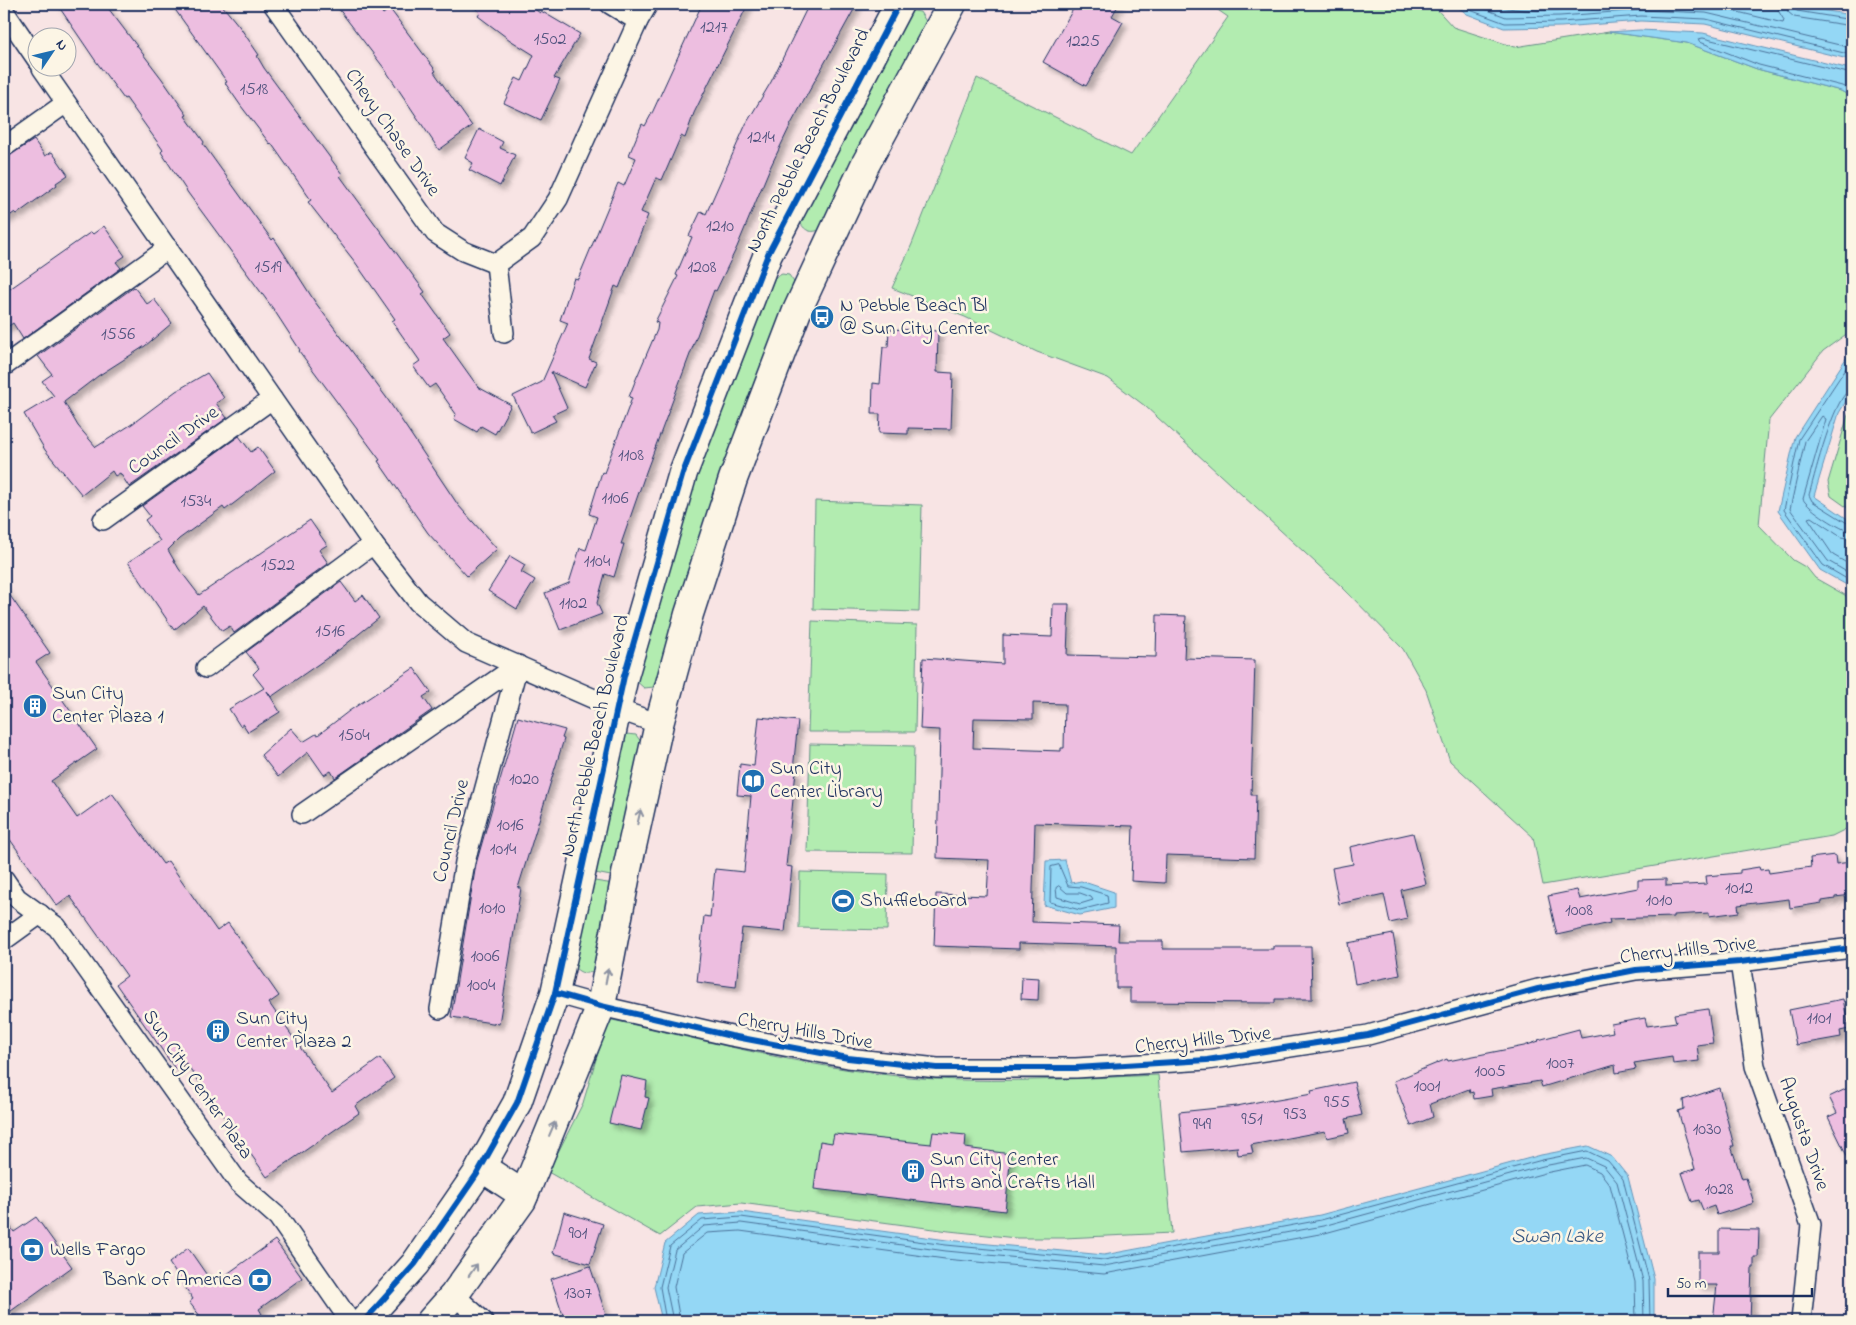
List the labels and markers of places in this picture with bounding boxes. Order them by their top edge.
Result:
place label: N Pebble Beach Bl @ Sun City Center [840,292,990,344]
bus stop icon: N Pebble Beach Bl @ Sun City Center [809,304,835,330]
place label: Sun City Center Plaza 1 [52,680,164,732]
building icon: Sun City Center Plaza 1 [22,693,48,719]
place label: Sun City Center Library [770,755,883,807]
library icon: Sun City Center Library [740,768,766,794]
place label: Shuffleboard [860,887,967,916]
sports icon: Shuffleboard [830,888,856,914]
place label: Sun City Center Plaza 2 [236,1005,351,1057]
building icon: Sun City Center Plaza 2 [205,1018,231,1044]
place label: Sun City Center Arts and Crafts Hall [930,1146,1095,1198]
building icon: Sun City Center Arts and Crafts Hall [900,1158,926,1184]
place label: Wells Fargo [50,1236,146,1266]
bank icon: Wells Fargo [19,1237,45,1263]
place label: Bank of America [102,1266,242,1295]
bank icon: Bank of America [247,1267,273,1293]

